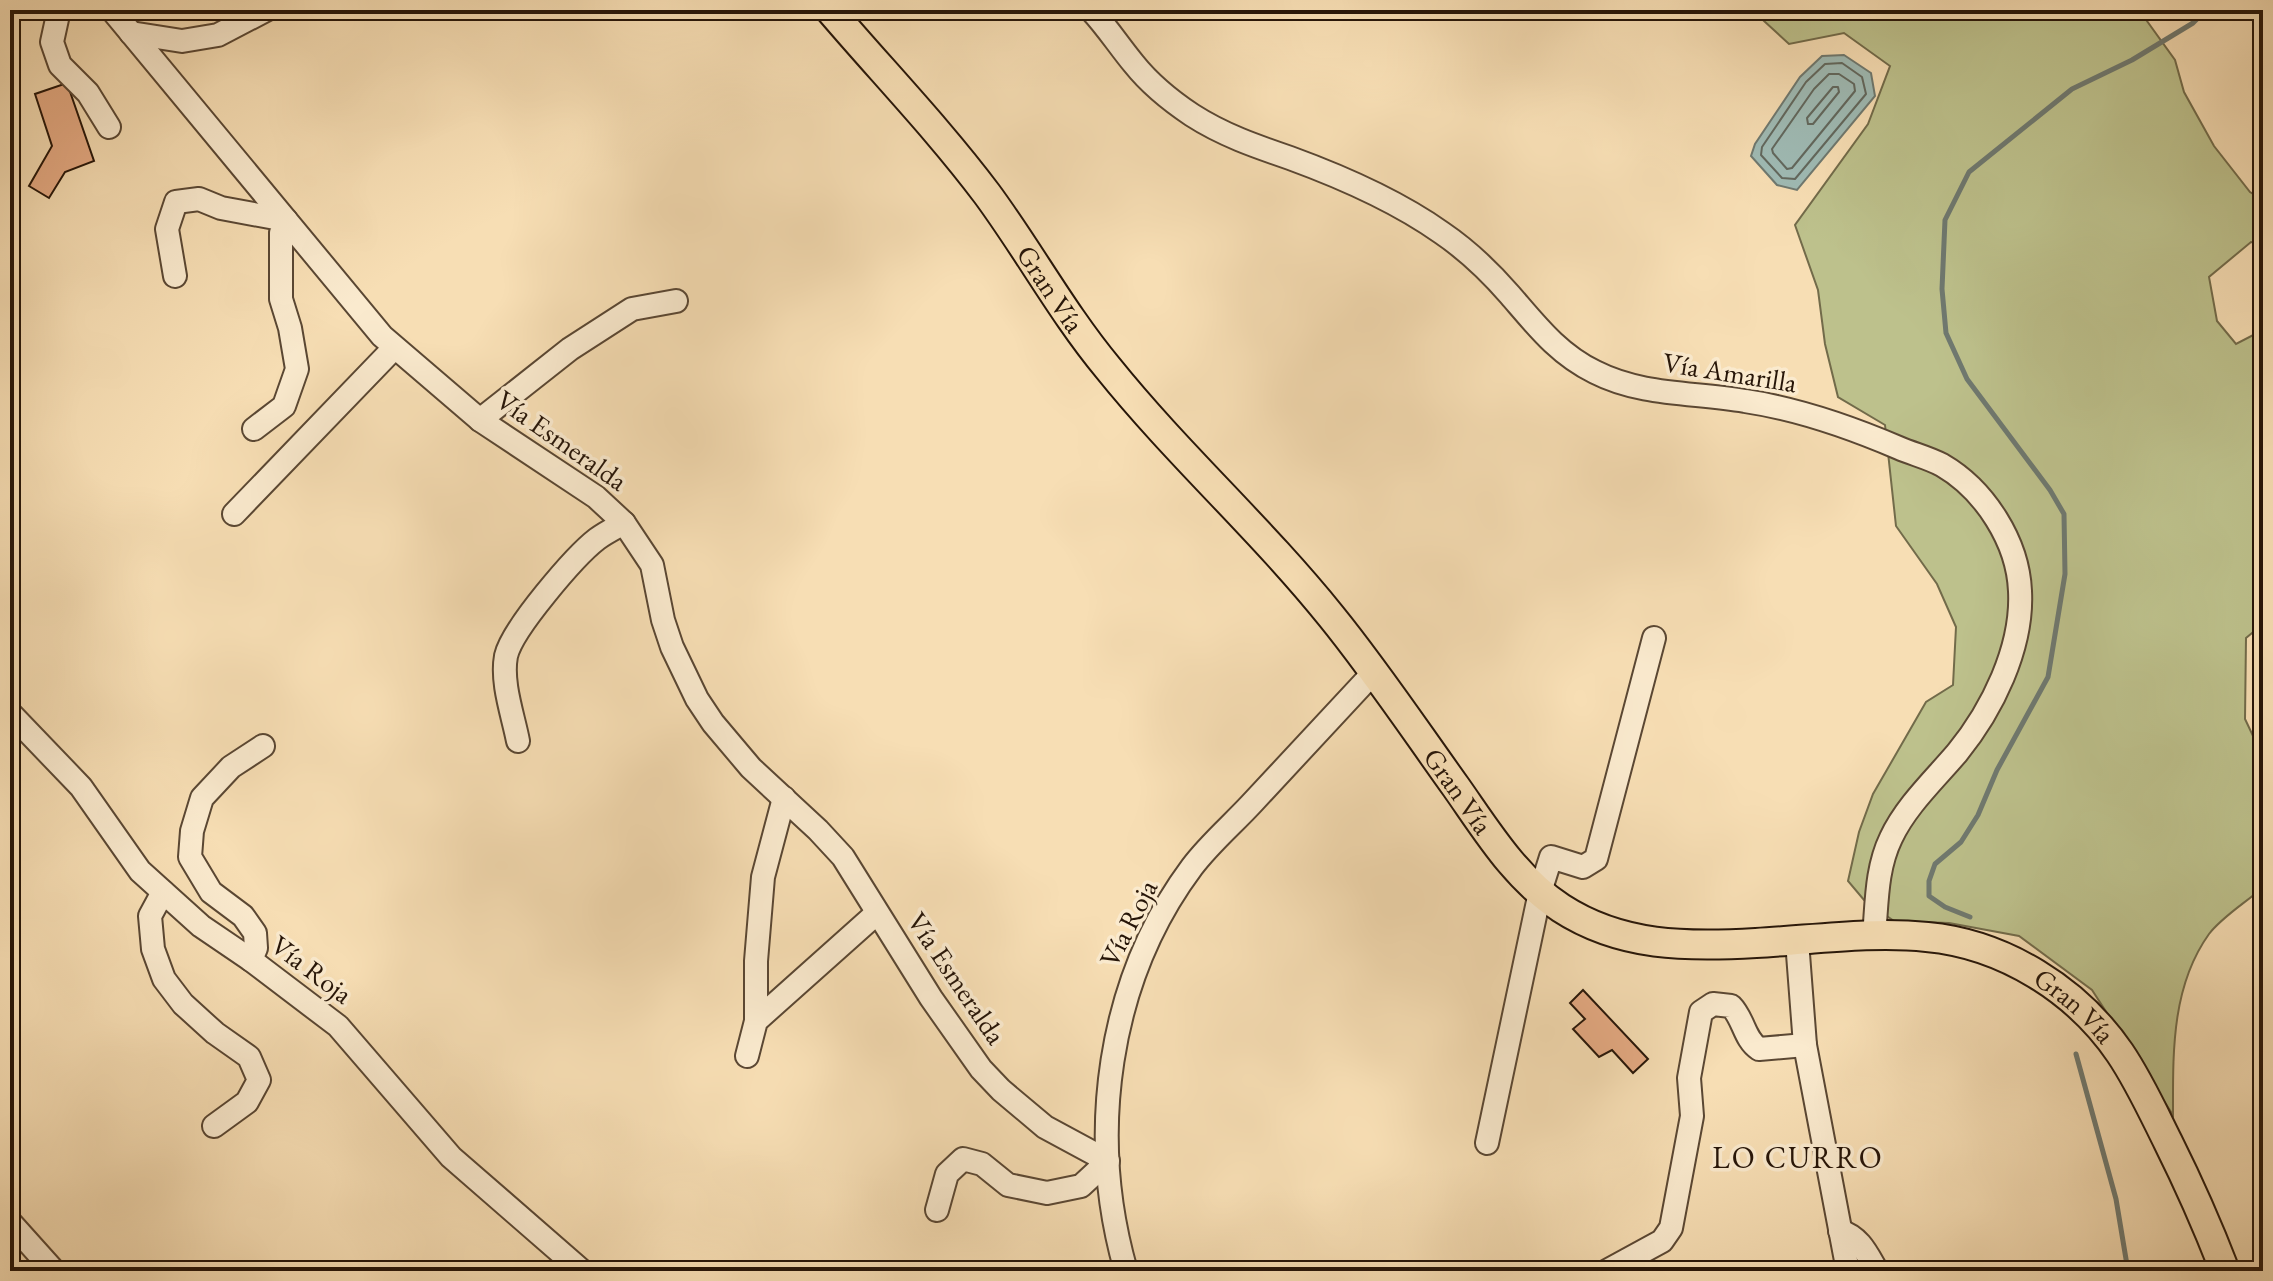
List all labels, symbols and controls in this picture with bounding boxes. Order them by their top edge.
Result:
street label: Gran Vía [1009,238,1093,340]
street label: Vía Amarilla [1660,344,1800,400]
street label: Vía Esmeralda [489,382,635,499]
street label: Gran Vía [1416,741,1502,842]
street label: Vía Roja [1091,873,1166,973]
street label: Vía Esmeralda [900,905,1015,1052]
street label: Vía Roja [264,927,361,1012]
street label: Gran Vía [2027,959,2124,1051]
district label: LO CURRO [1712,1138,1884,1177]

